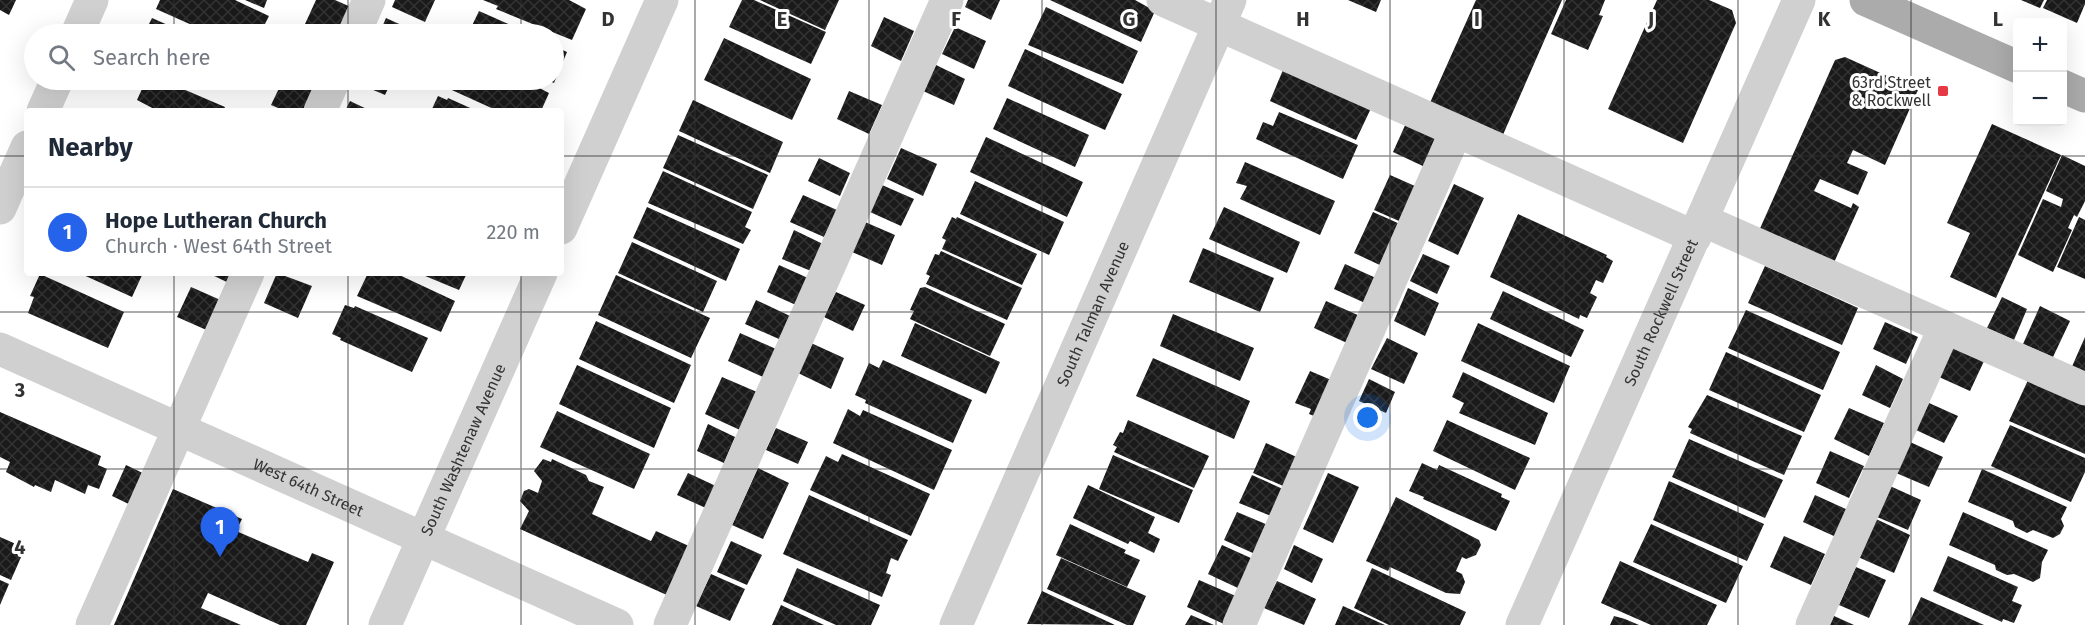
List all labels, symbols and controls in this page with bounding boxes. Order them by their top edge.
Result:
text: D [601,7,615,31]
text: E [777,7,787,31]
text: F [951,7,961,31]
text: G [1123,7,1135,31]
text: H [1296,7,1310,31]
text: I [1474,7,1480,31]
text: J [1647,7,1654,31]
text: K [1818,7,1831,31]
text: L [1993,7,2003,31]
map controls [2013,18,2067,126]
button: + [2013,18,2067,72]
search box [24,24,564,90]
icon: search [45,41,78,74]
text: Search here [93,44,211,71]
button: − [2013,72,2067,126]
place label: 63rd Street & Rockwell [1851,73,1931,110]
marker: 63rd Street & Rockwell [1936,84,1950,98]
text: Nearby [48,132,133,163]
text: Hope Lutheran Church [105,207,327,234]
text: 1 [63,220,72,244]
text: 220 m [487,220,540,244]
text: Church · West 64th Street [105,234,332,258]
street label: South Rockwell Street [1620,236,1702,389]
street label: South Talman Avenue [1052,238,1133,389]
street label: South Washtenaw Avenue [416,361,509,538]
text: 3 [14,378,25,402]
your location [1353,403,1382,432]
street label: West 64th Street [250,454,367,520]
pin: 1 [200,508,240,557]
text: 4 [14,535,26,559]

